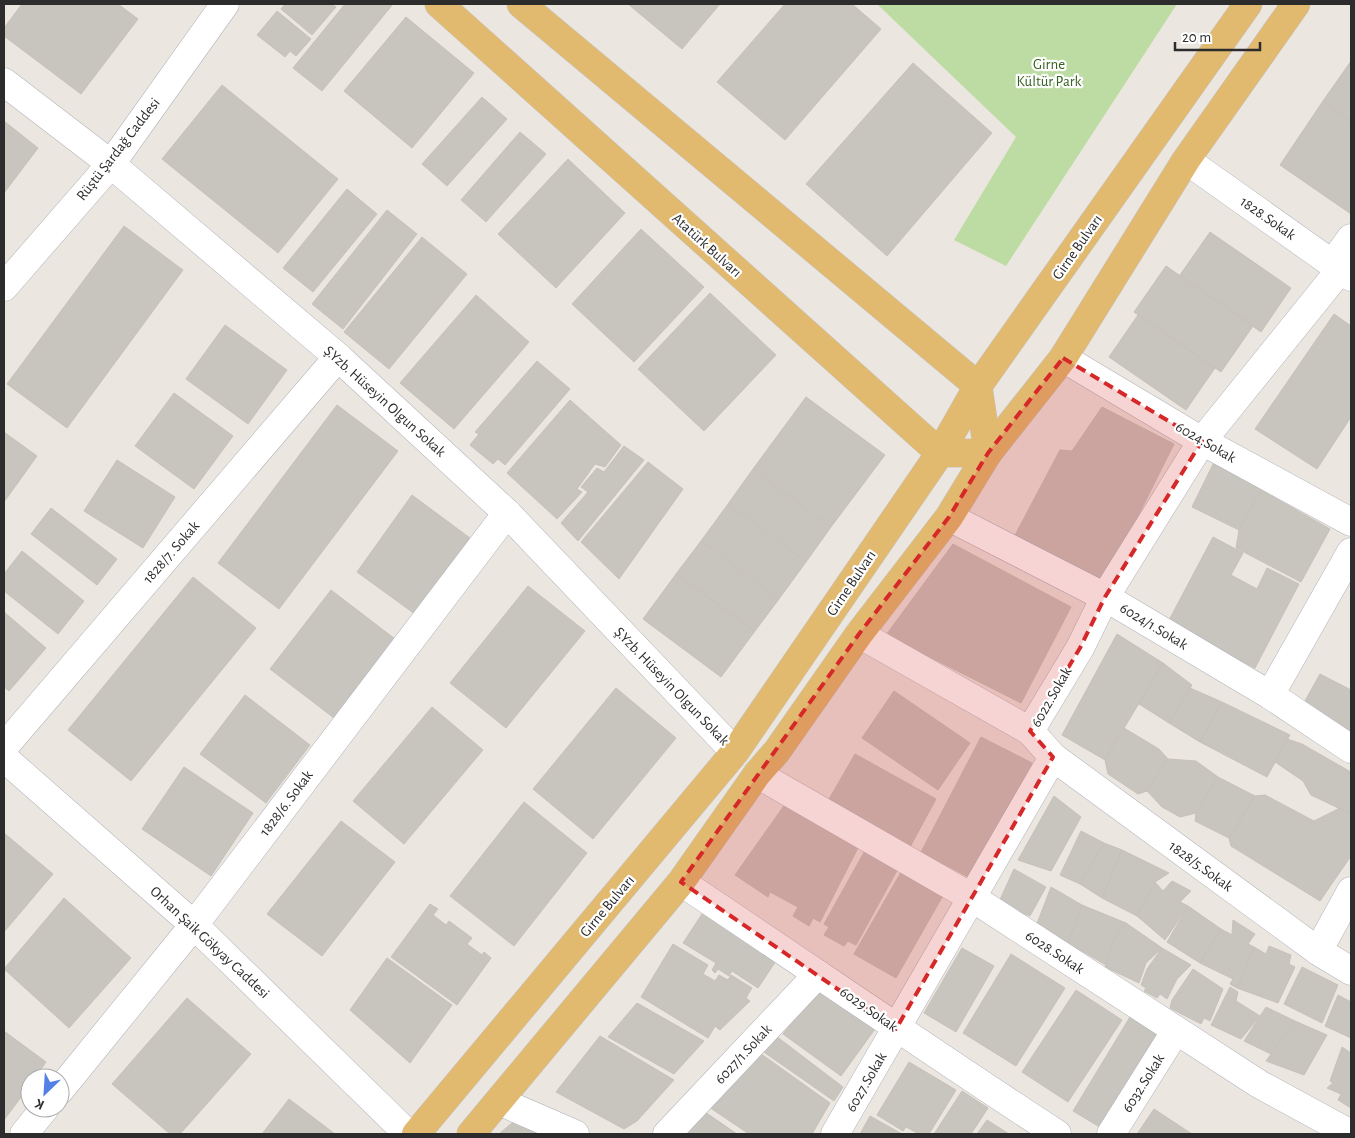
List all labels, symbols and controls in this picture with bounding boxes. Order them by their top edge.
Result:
scale bar [1175,20,1260,52]
text: 20 m [1182,30,1211,45]
park label: Girne Kültür Park [1017,57,1082,89]
street label: Rüştü Şardağ Caddesi [74,95,163,203]
street label: 1828.Sokak [1237,194,1298,243]
street label: Atatürk Bulvarı [669,211,744,280]
street label: Girne Bulvarı [1050,212,1105,282]
street label: Ş.Yzb. Hüseyin Olgun Sokak [321,343,448,460]
street label: 6024.Sokak [1173,419,1239,466]
street label: 1828/7. Sokak [140,518,202,586]
street label: Girne Bulvarı [824,548,879,619]
street label: 6024/1.Sokak [1117,600,1190,653]
street label: Ş.Yzb. Hüseyin Olgun Sokak [611,624,732,748]
street label: 6022.Sokak [1028,665,1075,730]
street label: 1828/6. Sokak [257,768,316,839]
street label: 1828/5.Sokak [1166,838,1235,895]
street label: Girne Bulvarı [577,873,637,940]
street label: Orhan Şaik Gökyay Caddesi [147,883,272,1001]
street label: 6028.Sokak [1023,928,1087,977]
street label: 6029.Sokak [837,984,900,1035]
street label: 6027/1.Sokak [712,1022,775,1087]
street label: 6027.Sokak [843,1050,889,1115]
street label: 6032.Sokak [1120,1051,1167,1115]
north arrow [20,1068,70,1118]
text: K [33,1095,47,1112]

